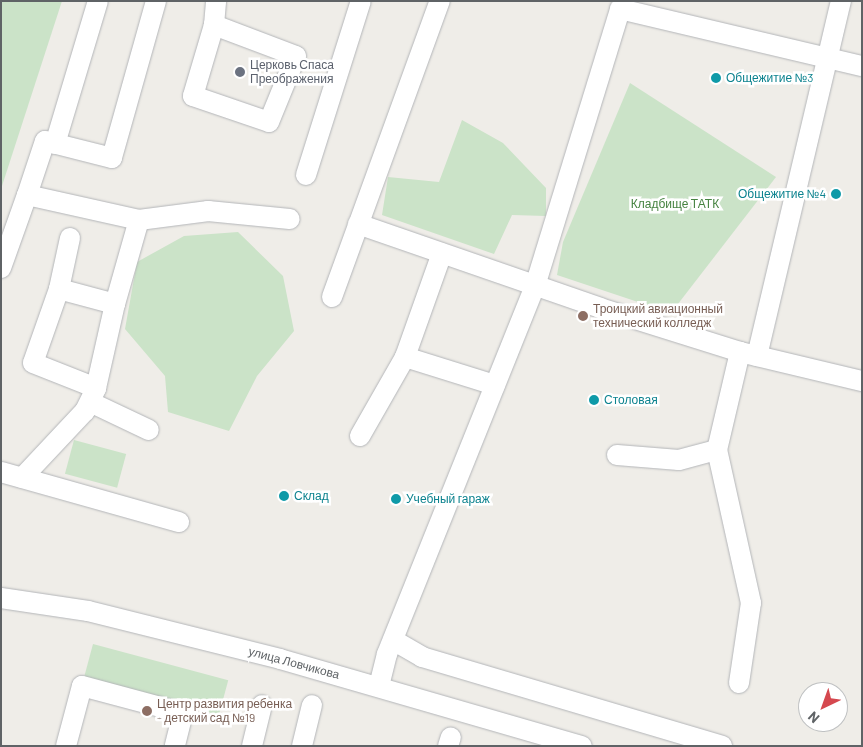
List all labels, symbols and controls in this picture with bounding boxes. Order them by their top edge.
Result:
place label: Церковь Спаса Преображения [250,58,334,86]
marker: Церковь Спаса Преображения [234,66,246,78]
place label: Общежитие №3 [726,71,814,85]
marker: Общежитие №3 [710,72,722,84]
place label: Общежитие №4 [738,187,826,201]
marker: Общежитие №4 [830,188,842,200]
park label: Кладбище ТАТК [631,197,719,211]
place label: Троицкий авиационный технический колледж [593,302,723,330]
marker: Троицкий авиационный технический колледж [577,310,589,322]
place label: Столовая [604,393,658,407]
marker: Столовая [588,394,600,406]
place label: Склад [294,489,329,503]
marker: Склад [278,490,290,502]
place label: Учебный гараж [406,492,490,506]
marker: Учебный гараж [390,493,402,505]
street label: улица Ловчикова [247,644,341,682]
north arrow [798,682,848,732]
place label: Центр развития ребенка - детский сад №19 [157,697,292,725]
marker: Центр развития ребенка - детский сад №19 [141,705,153,717]
text: N [804,708,822,727]

